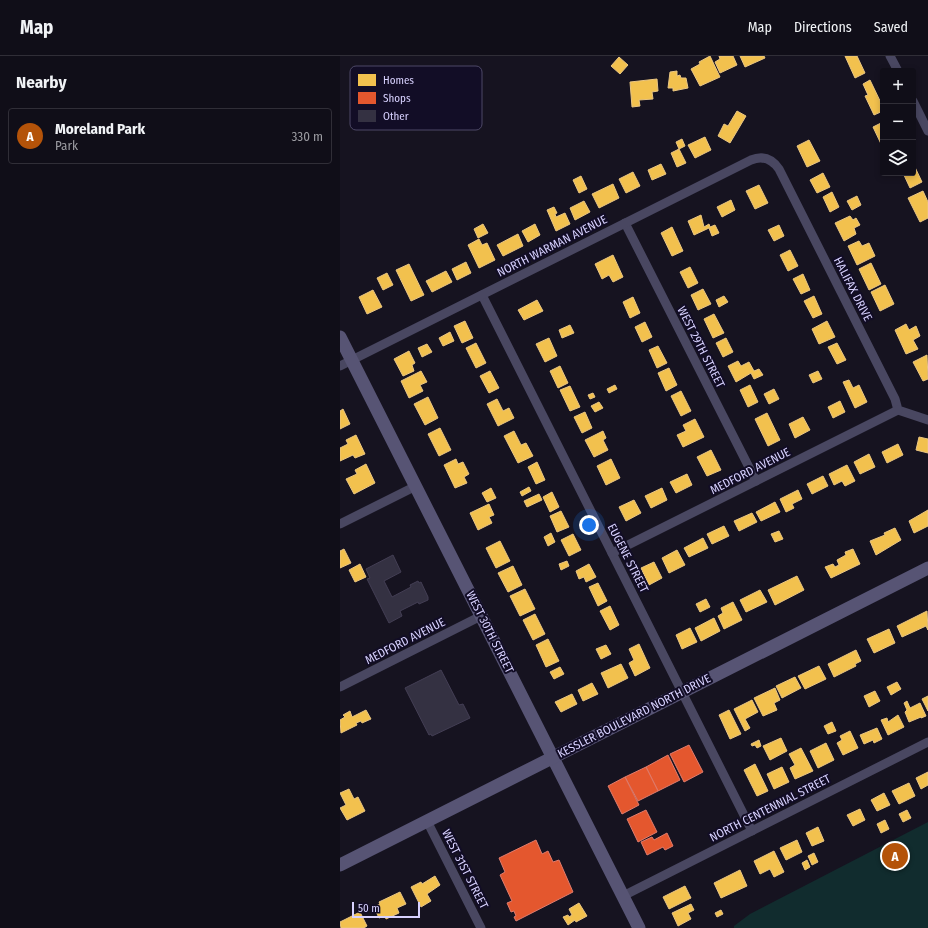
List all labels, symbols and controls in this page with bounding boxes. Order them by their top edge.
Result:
text: Map [20,16,53,39]
text: Map [748,19,772,36]
text: Directions [794,19,852,36]
text: Saved [874,19,908,36]
legend [350,66,482,130]
map controls [880,68,916,176]
button: + [880,68,916,104]
text: Nearby [16,72,67,93]
text: Homes [383,74,414,87]
text: Shops [383,92,411,105]
button: − [880,104,916,140]
text: Other [383,110,409,123]
text: Moreland Park [55,120,145,138]
text: A [26,129,34,144]
text: 330 m [291,129,323,144]
text: Park [55,138,78,153]
button: layers [880,140,916,176]
street label: NORTH WARMAN AVENUE [495,212,610,280]
street label: HALIFAX DRIVE [831,255,875,324]
street label: WEST 29TH STREET [674,304,728,390]
street label: MEDFORD AVENUE [708,445,793,497]
your location [579,515,599,535]
street label: EUGENE STREET [605,521,652,595]
street label: WEST 30TH STREET [463,589,517,676]
street label: MEDFORD AVENUE [363,615,448,667]
street label: KESSLER BOULEVARD NORTH DRIVE [555,671,713,761]
street label: NORTH CENTENNIAL STREET [707,771,833,845]
street label: WEST 31ST STREET [439,827,491,911]
pin: A [882,841,908,871]
scale bar [352,900,420,919]
text: 50 m [358,902,380,915]

